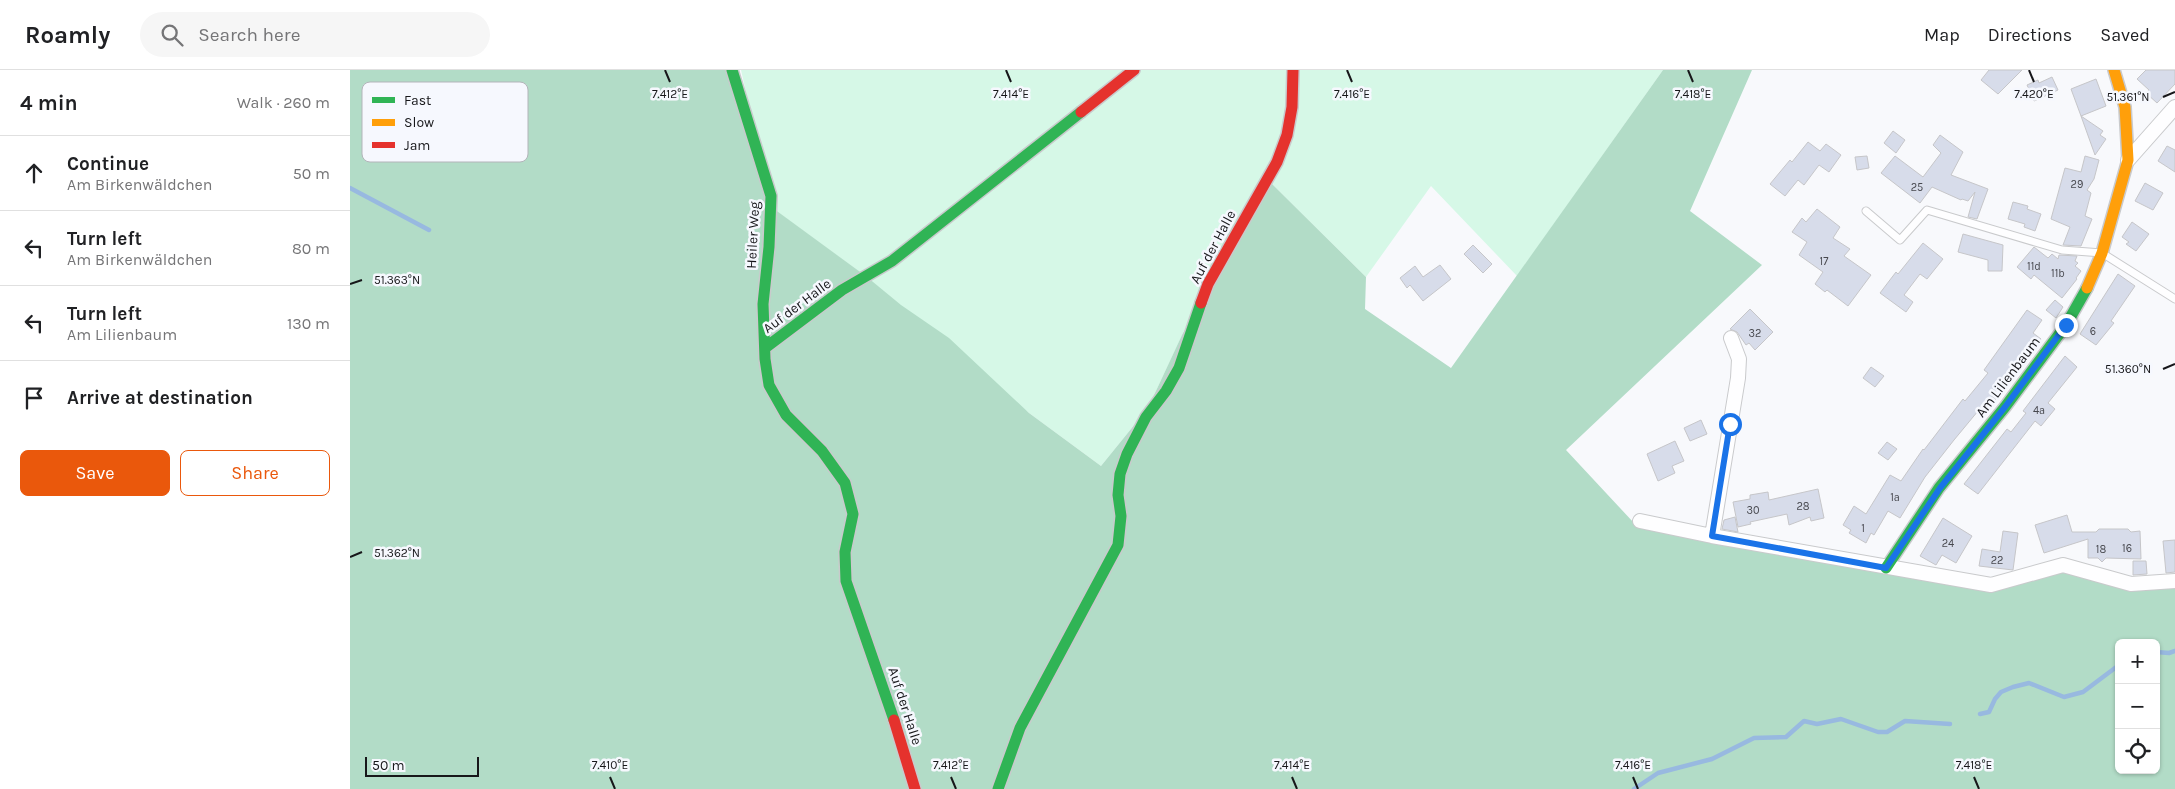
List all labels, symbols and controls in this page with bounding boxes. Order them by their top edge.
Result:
search box [140,12,490,57]
text: Roamly [25,21,110,49]
icon: search [158,21,186,49]
text: Search here [198,24,300,46]
text: Map [1924,24,1960,46]
text: Directions [1988,24,2072,46]
text: Saved [2100,24,2150,46]
legend [362,82,528,162]
text: 7.412°E [652,87,688,101]
text: 7.414°E [993,87,1029,101]
text: 7.416°E [1334,87,1370,101]
text: 7.418°E [1675,87,1711,101]
text: 7.420°E [2014,87,2054,101]
text: 51.361°N [2106,90,2150,104]
text: 4 min [20,91,78,115]
text: Fast [404,92,431,109]
text: Walk · 260 m [237,93,330,112]
text: Slow [404,114,434,131]
text: Jam [404,137,430,154]
text: Continue [67,153,149,175]
icon: ahead [20,159,48,187]
text: 50 m [293,164,330,183]
text: Am Birkenwäldchen [67,175,213,194]
house number: 29 [2071,178,2083,191]
house number: 25 [1911,181,1923,194]
street label: Heiler Weg [743,201,763,269]
street label: Auf der Halle [1187,207,1239,287]
text: Turn left [67,228,142,250]
icon: left [20,234,48,262]
text: 80 m [292,239,330,258]
text: Am Birkenwäldchen [67,250,213,269]
house number: 17 [1820,255,1828,268]
house number: 11d [2027,260,2041,273]
house number: 11b [2051,267,2065,280]
text: 51.363°N [374,273,420,287]
street label: Auf der Halle [760,275,834,337]
text: Turn left [67,303,142,325]
icon: left [20,309,48,337]
text: 130 m [287,314,330,333]
route end [2055,314,2078,337]
text: Am Lilienbaum [67,325,177,344]
house number: 6 [2090,325,2096,338]
house number: 32 [1749,327,1761,340]
street label: Am Lilienbaum [1972,333,2044,421]
text: 51.360°N [2105,362,2151,376]
icon: arrive [20,384,48,412]
text: Arrive at destination [67,387,253,409]
house number: 4a [2033,404,2045,417]
route start [1719,413,1742,436]
button: Save [20,450,170,496]
button: Share [180,450,330,496]
house number: 1a [1890,491,1900,504]
house number: 28 [1796,500,1810,513]
house number: 30 [1746,504,1760,517]
house number: 1 [1861,522,1865,535]
house number: 24 [1942,537,1954,550]
house number: 16 [2122,542,2132,555]
house number: 18 [2096,543,2106,556]
text: 51.362°N [374,546,420,560]
house number: 22 [1991,554,2003,567]
map controls [2115,639,2160,774]
button: + [2115,639,2160,684]
street label: Auf der Halle [884,665,926,747]
button: − [2115,684,2160,729]
button: locate [2115,729,2160,774]
scale bar [365,754,479,777]
text: 50 m [372,757,405,774]
text: 7.410°E [592,758,628,772]
text: 7.412°E [933,758,969,772]
text: 7.414°E [1274,758,1310,772]
text: 7.416°E [1615,758,1651,772]
text: 7.418°E [1956,758,1992,772]

